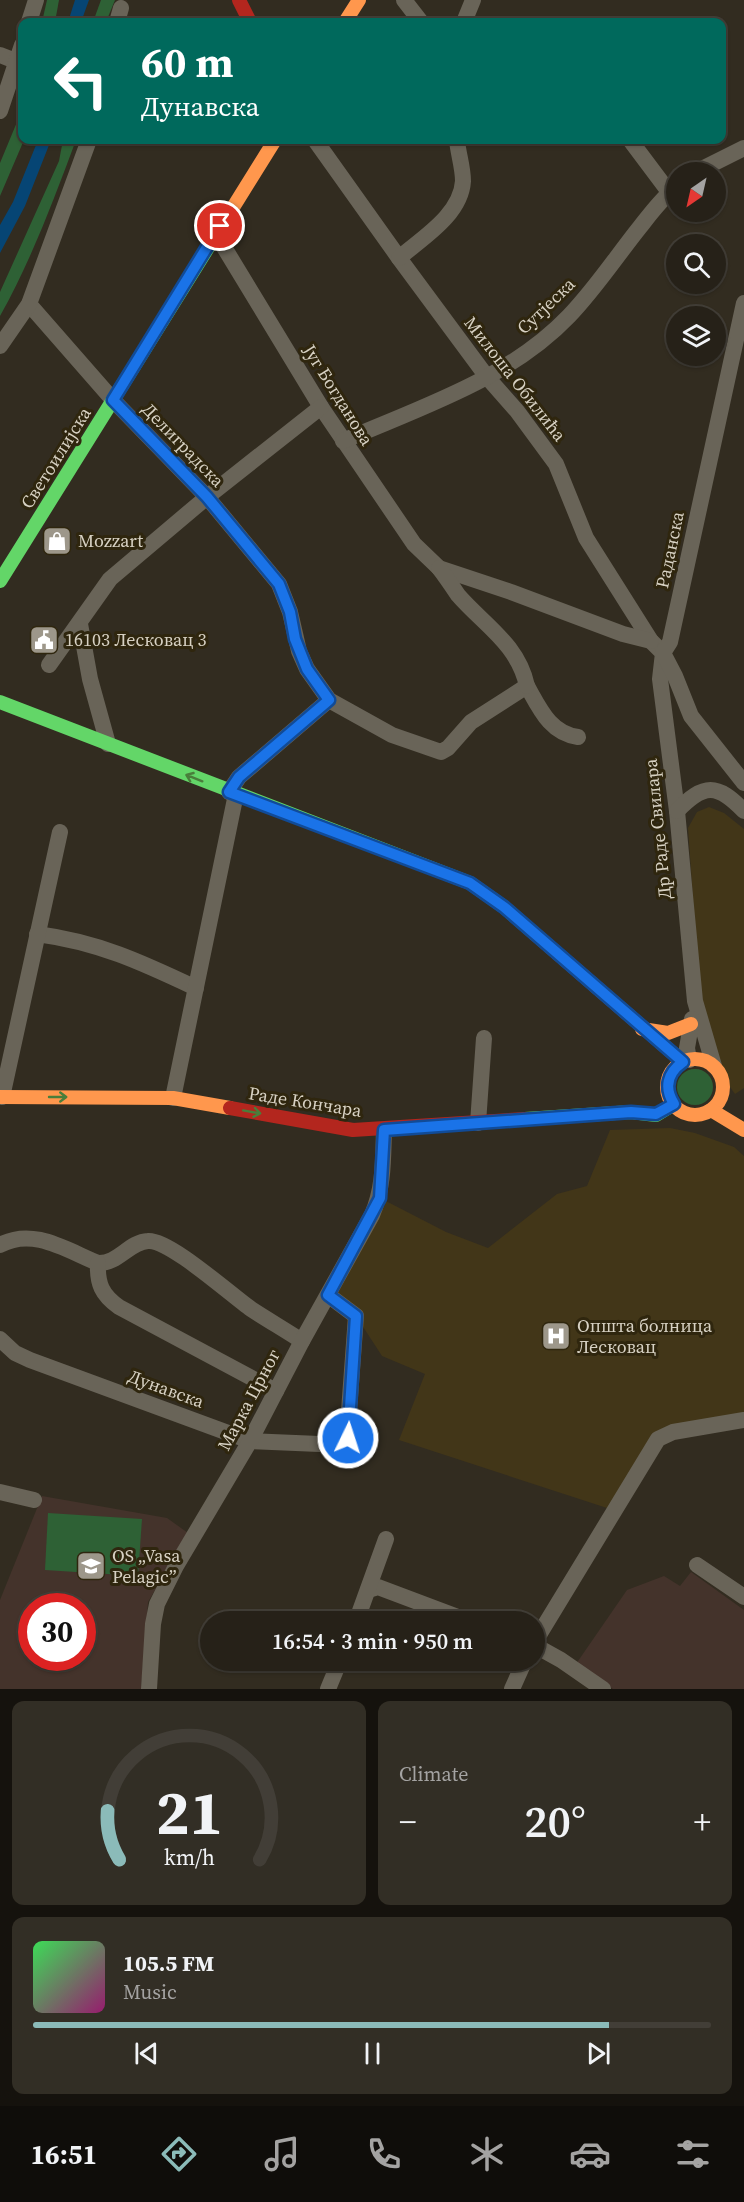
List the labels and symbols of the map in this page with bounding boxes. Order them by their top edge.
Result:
north arrow [666,162,726,222]
pin [194,200,245,251]
street label: Сутјеска [511,271,581,340]
street label: Милоша Обилића [459,311,573,447]
street label: Југ Богданова [297,338,380,451]
street label: Делиградска [137,397,231,493]
street label: Светоилијска [14,402,97,513]
street label: Раданска [649,508,690,591]
shop icon: Mozzart [41,525,73,557]
place label: Mozzart [78,528,143,553]
public building icon: 16103 Лесковац 3 [28,624,60,656]
place label: 16103 Лесковац 3 [65,627,207,652]
street label: Др Раде Свилара [638,757,677,901]
one-way arrow [186,772,204,783]
street label: Раде Кончара [247,1080,364,1123]
one-way arrow [48,1091,68,1103]
one-way arrow [242,1107,262,1118]
place label: Општа болница Лесковац [577,1313,713,1359]
hospital icon: Општа болница Лесковац [540,1320,572,1352]
street label: Марка Црног [211,1345,286,1455]
street label: Дунавска [125,1363,208,1414]
position arrow [316,1406,380,1470]
place label: OS „Vasa Pelagic” [112,1543,181,1589]
school or university icon: OS „Vasa Pelagic” [75,1550,107,1582]
speed limit sign: 30 [18,1593,96,1671]

